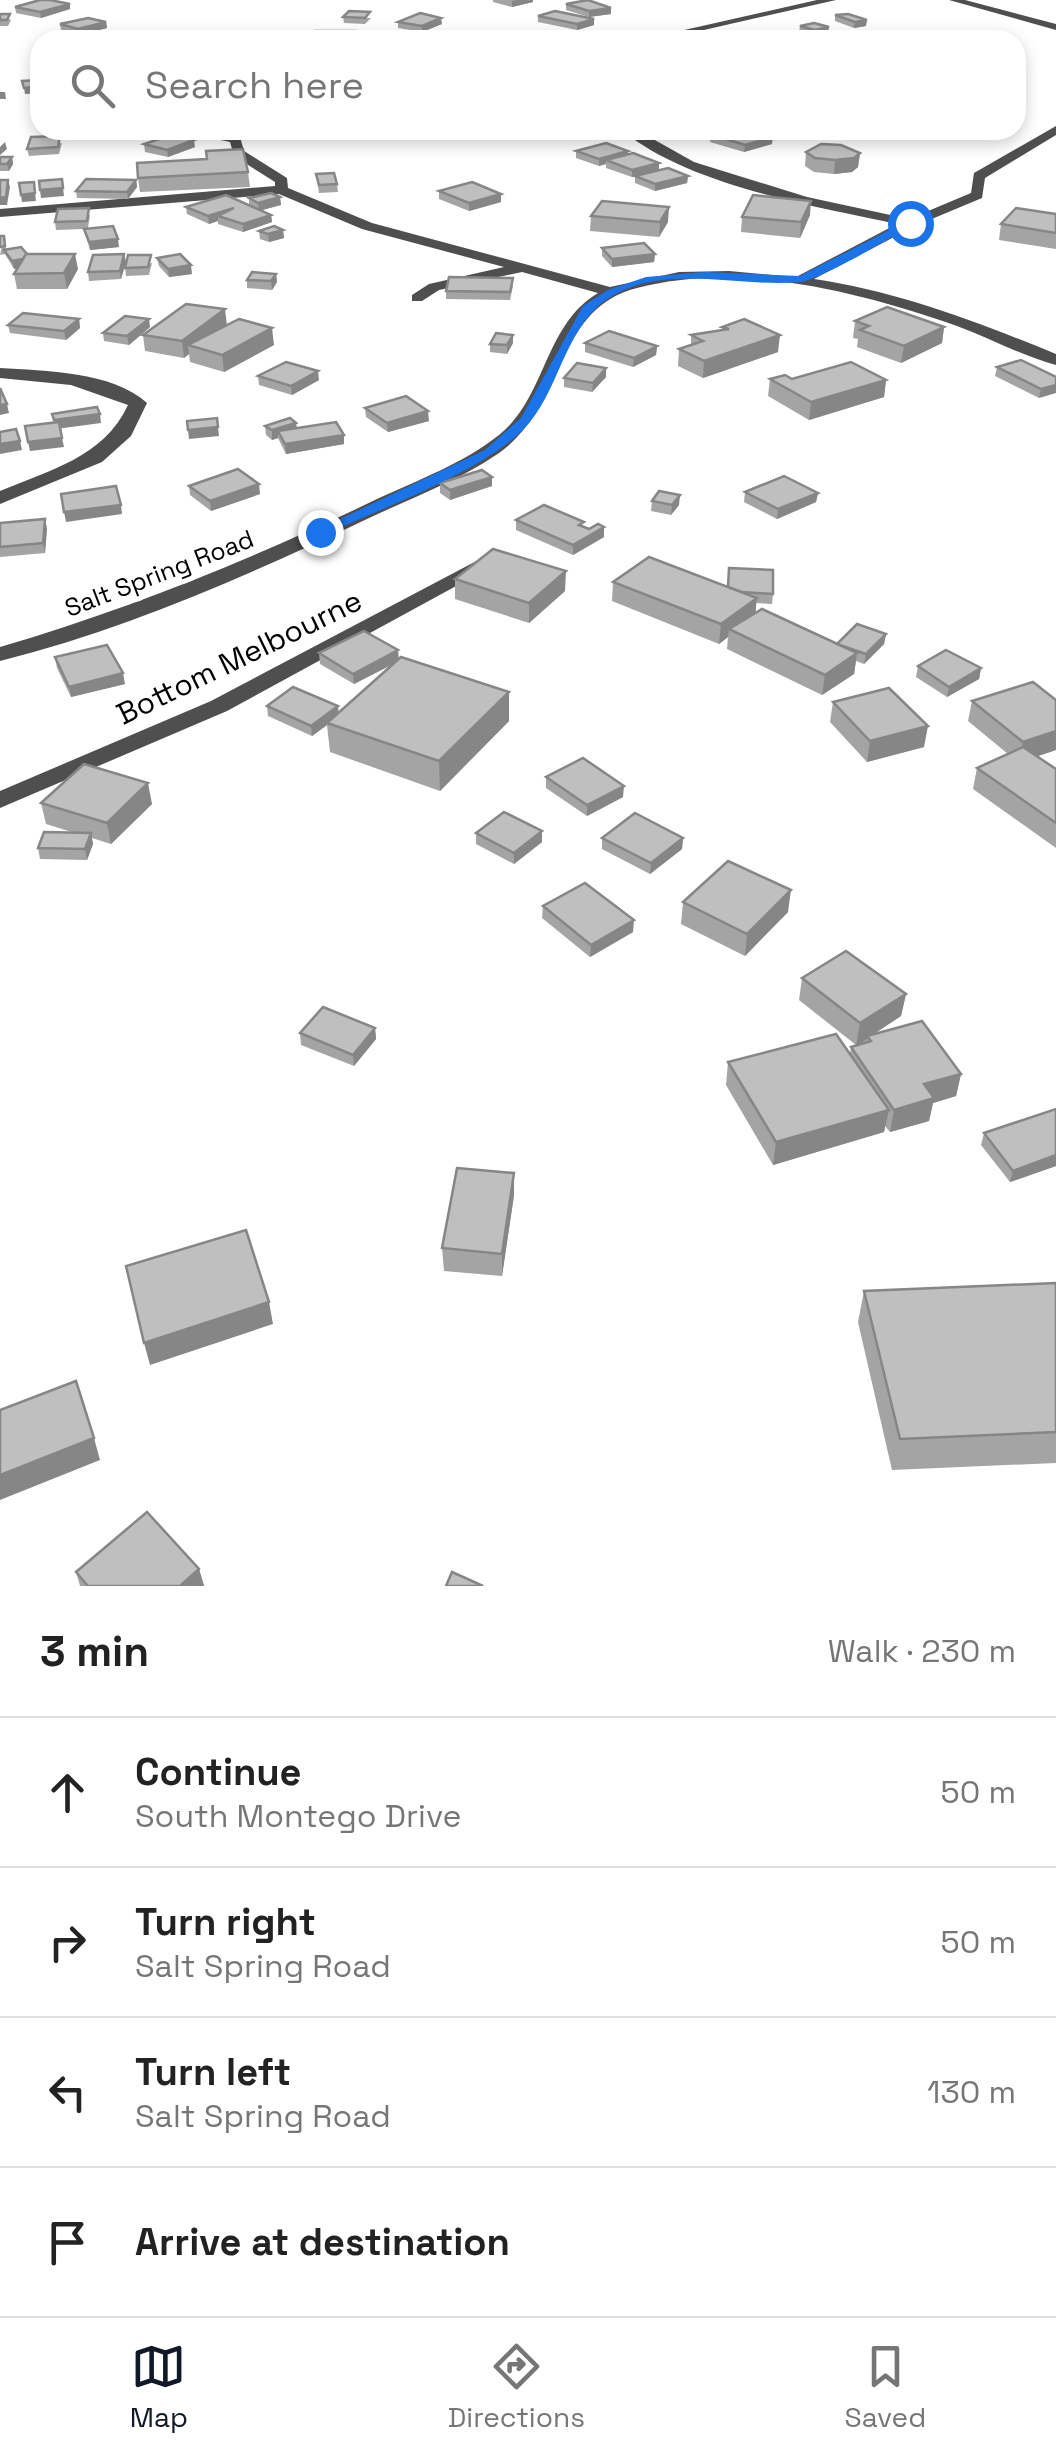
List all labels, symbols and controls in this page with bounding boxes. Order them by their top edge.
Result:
search box [30,30,1026,140]
icon: search [65,58,120,113]
text: Search here [145,61,364,109]
route start [888,201,934,247]
route end [298,510,344,556]
street label: Salt Spring Road [60,522,258,624]
street label: Bottom Melbourne [110,581,368,733]
text: 3 min [40,1625,149,1678]
text: Walk · 230 m [828,1631,1016,1671]
text: Continue [135,1748,301,1796]
icon: ahead [40,1765,95,1820]
text: 50 m [941,1772,1016,1812]
text: South Montego Drive [135,1796,461,1836]
text: Turn right [135,1898,316,1946]
icon: right [40,1915,95,1970]
text: 50 m [941,1922,1016,1962]
text: Salt Spring Road [135,1946,391,1986]
text: Turn left [135,2048,291,2096]
icon: left [40,2065,95,2120]
text: 130 m [927,2072,1016,2112]
text: Salt Spring Road [135,2096,391,2136]
icon: arrive [40,2215,95,2270]
text: Arrive at destination [135,2218,510,2266]
tab: Map [130,2339,188,2435]
tab: Directions [448,2339,585,2435]
tab: Saved [845,2339,926,2435]

